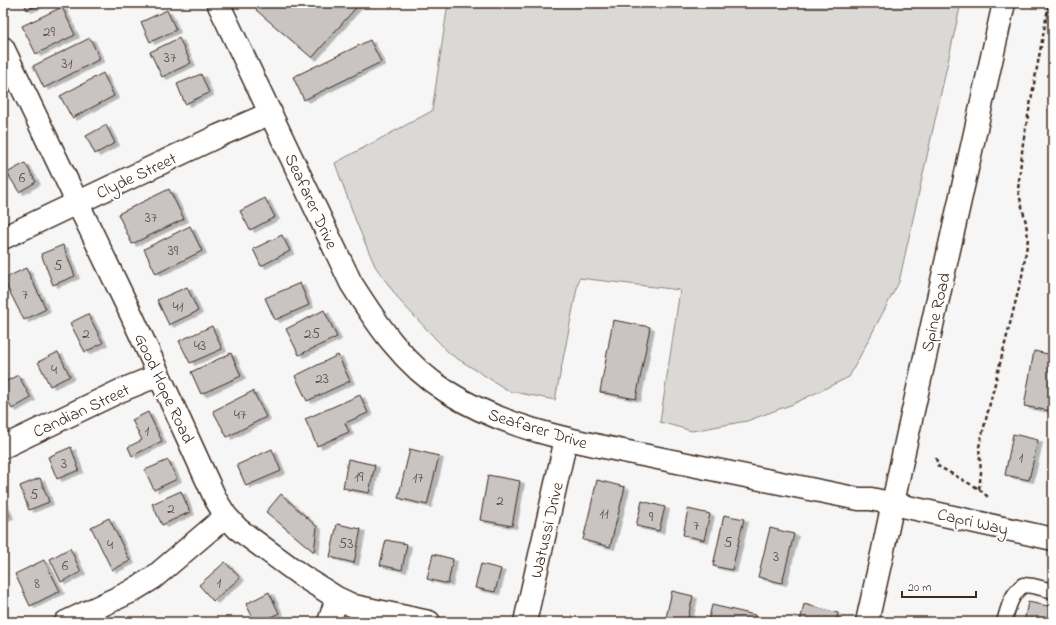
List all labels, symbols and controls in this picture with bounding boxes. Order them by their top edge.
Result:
house number: 29 [43,21,55,43]
house number: 37 [164,47,176,69]
house number: 31 [62,53,73,75]
street label: Clyde Street [92,147,182,207]
street label: Seafarer Drive [278,150,344,254]
house number: 6 [19,167,26,189]
house number: 37 [145,207,157,229]
house number: 39 [168,240,179,262]
house number: 5 [54,255,63,277]
street label: Spine Road [915,270,958,354]
house number: 7 [22,284,28,306]
house number: 41 [173,296,184,318]
house number: 2 [82,323,90,345]
house number: 25 [304,323,320,345]
street label: Good Hope Road [127,329,200,448]
house number: 43 [194,335,206,357]
house number: 4 [51,359,57,381]
house number: 23 [315,368,329,390]
street label: Candian Street [29,378,134,445]
street label: Seafarer Drive [485,402,591,457]
house number: 47 [234,404,246,426]
house number: 1 [145,420,150,442]
house number: 1 [1019,447,1024,469]
house number: 3 [61,453,67,475]
house number: 19 [354,466,364,488]
house number: 17 [413,467,423,489]
street label: Watussi Drive [524,479,571,581]
house number: 5 [30,484,39,506]
house number: 2 [496,490,504,512]
house number: 2 [167,498,175,520]
street label: Capri Way [934,502,1011,544]
house number: 11 [599,503,609,525]
house number: 9 [649,506,654,528]
house number: 7 [693,515,699,537]
house number: 5 [724,532,733,554]
house number: 53 [339,533,353,555]
house number: 4 [107,534,113,556]
house number: 3 [773,546,779,568]
house number: 6 [62,555,69,577]
house number: 1 [217,572,222,594]
house number: 8 [34,573,40,595]
scale bar [902,573,976,599]
text: 20 m [908,579,931,597]

